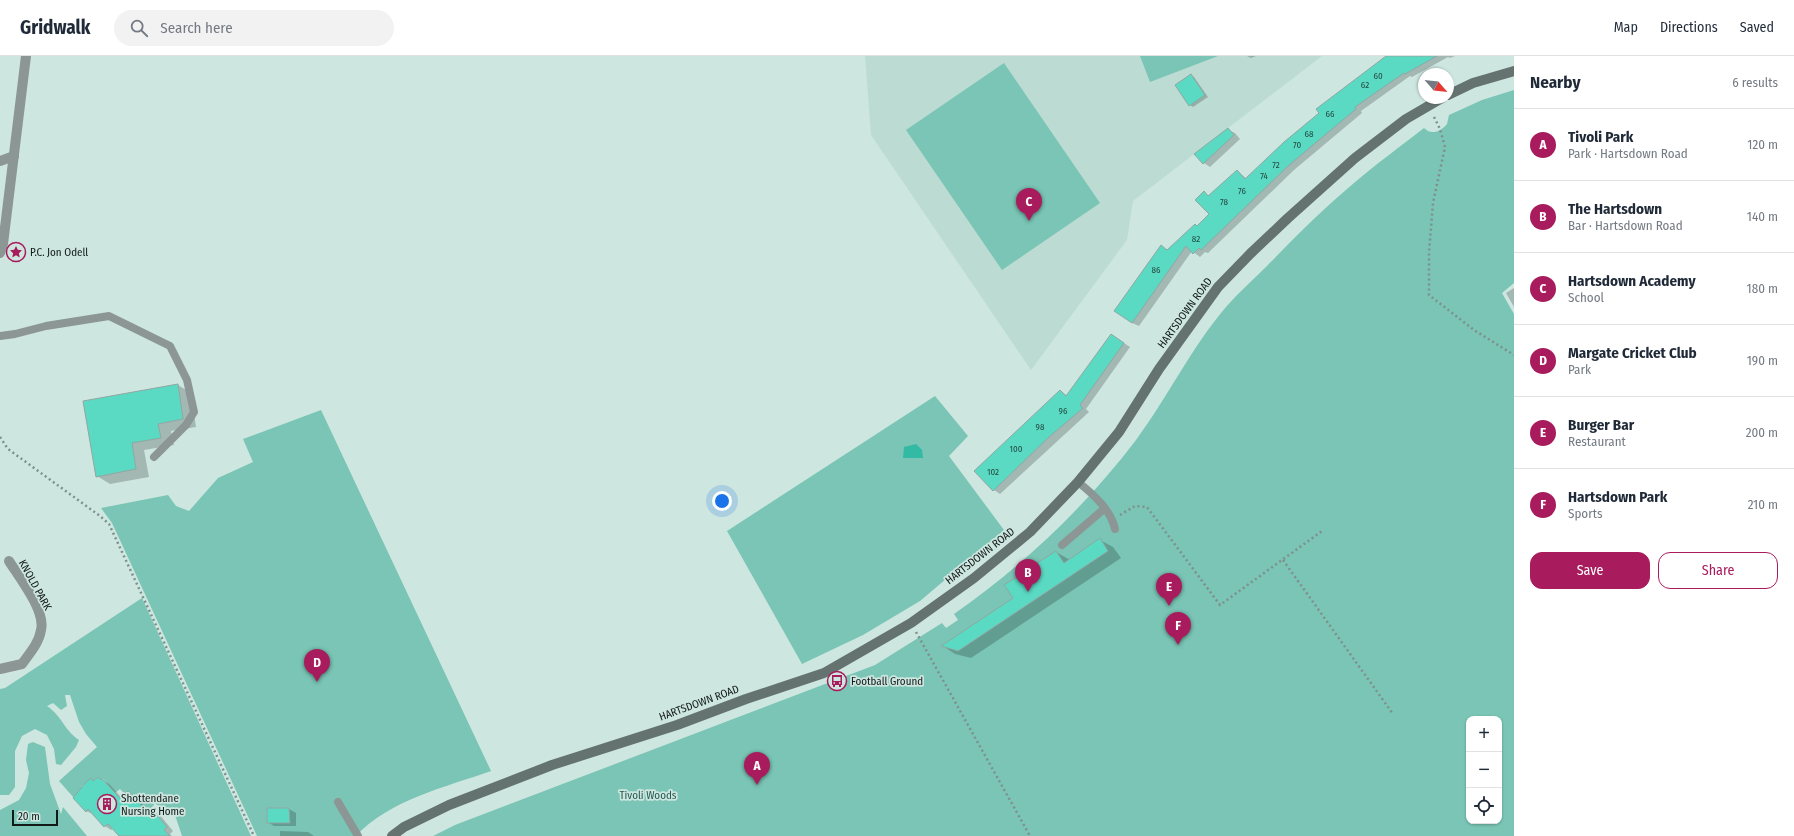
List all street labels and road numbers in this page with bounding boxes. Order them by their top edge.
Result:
street label: HARTSDOWN ROAD [1155,275,1215,351]
street label: HARTSDOWN ROAD [943,525,1017,587]
street label: KNOLD PARK [16,557,54,613]
street label: HARTSDOWN ROAD [657,682,741,724]

